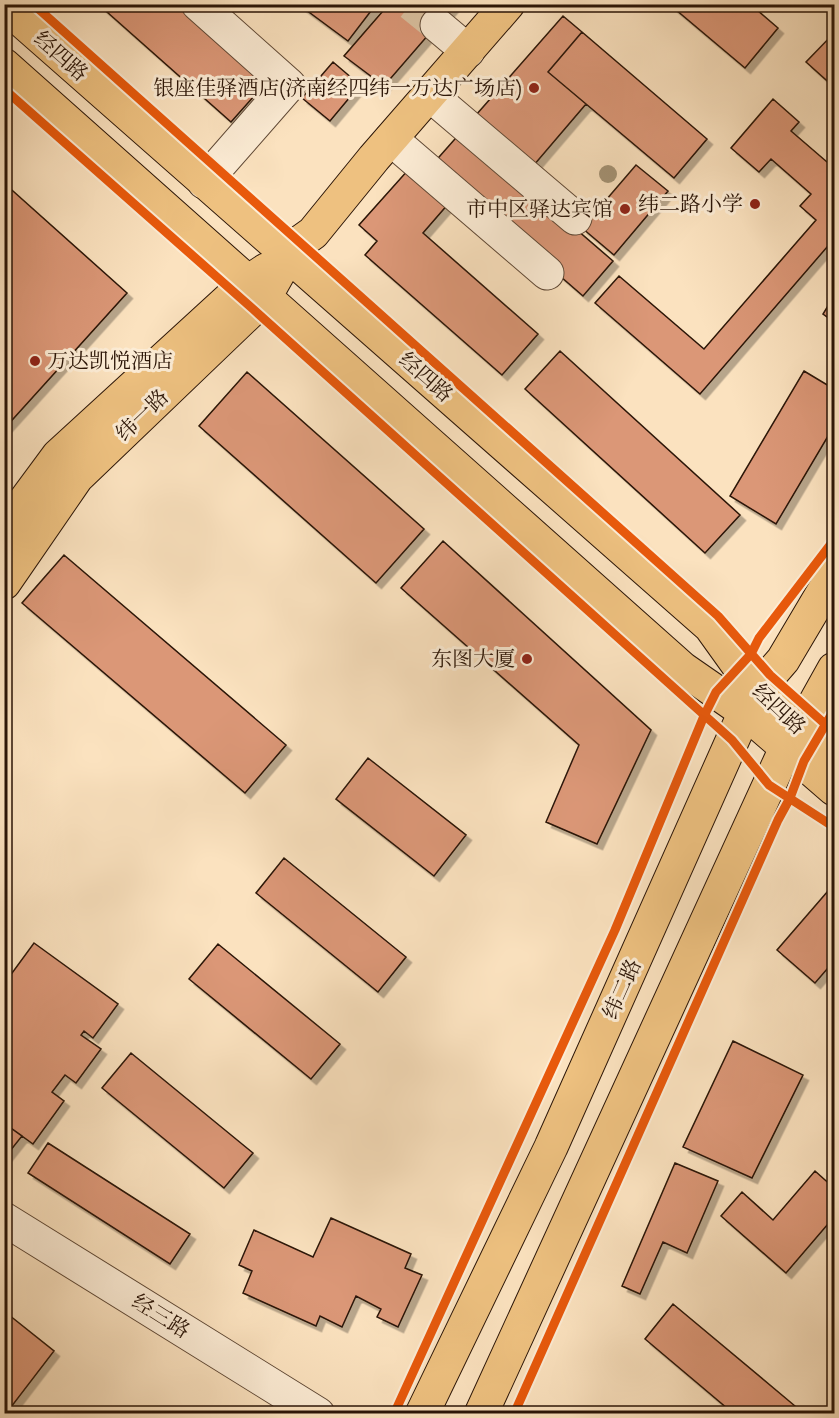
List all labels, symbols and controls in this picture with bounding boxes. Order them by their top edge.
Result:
street label: 经四路 [29,26,93,86]
place label: 银座佳驿酒店(济南经四纬一万达广场店) [153,75,522,101]
marker: 银座佳驿酒店(济南经四纬一万达广场店) [527,81,541,95]
place label: 纬二路小学 [638,191,743,217]
place label: 市中区驿达宾馆 [466,196,613,222]
marker: 纬二路小学 [748,197,762,211]
marker: 市中区驿达宾馆 [618,202,632,216]
street label: 经四路 [394,347,458,407]
place label: 万达凯悦酒店 [47,348,173,374]
marker: 万达凯悦酒店 [28,354,42,368]
street label: 纬一路 [110,384,174,446]
place label: 东图大厦 [431,646,515,672]
marker: 东图大厦 [520,652,534,666]
street label: 经四路 [747,678,811,740]
street label: 纬二路 [597,955,647,1023]
street label: 经三路 [127,1288,195,1344]

